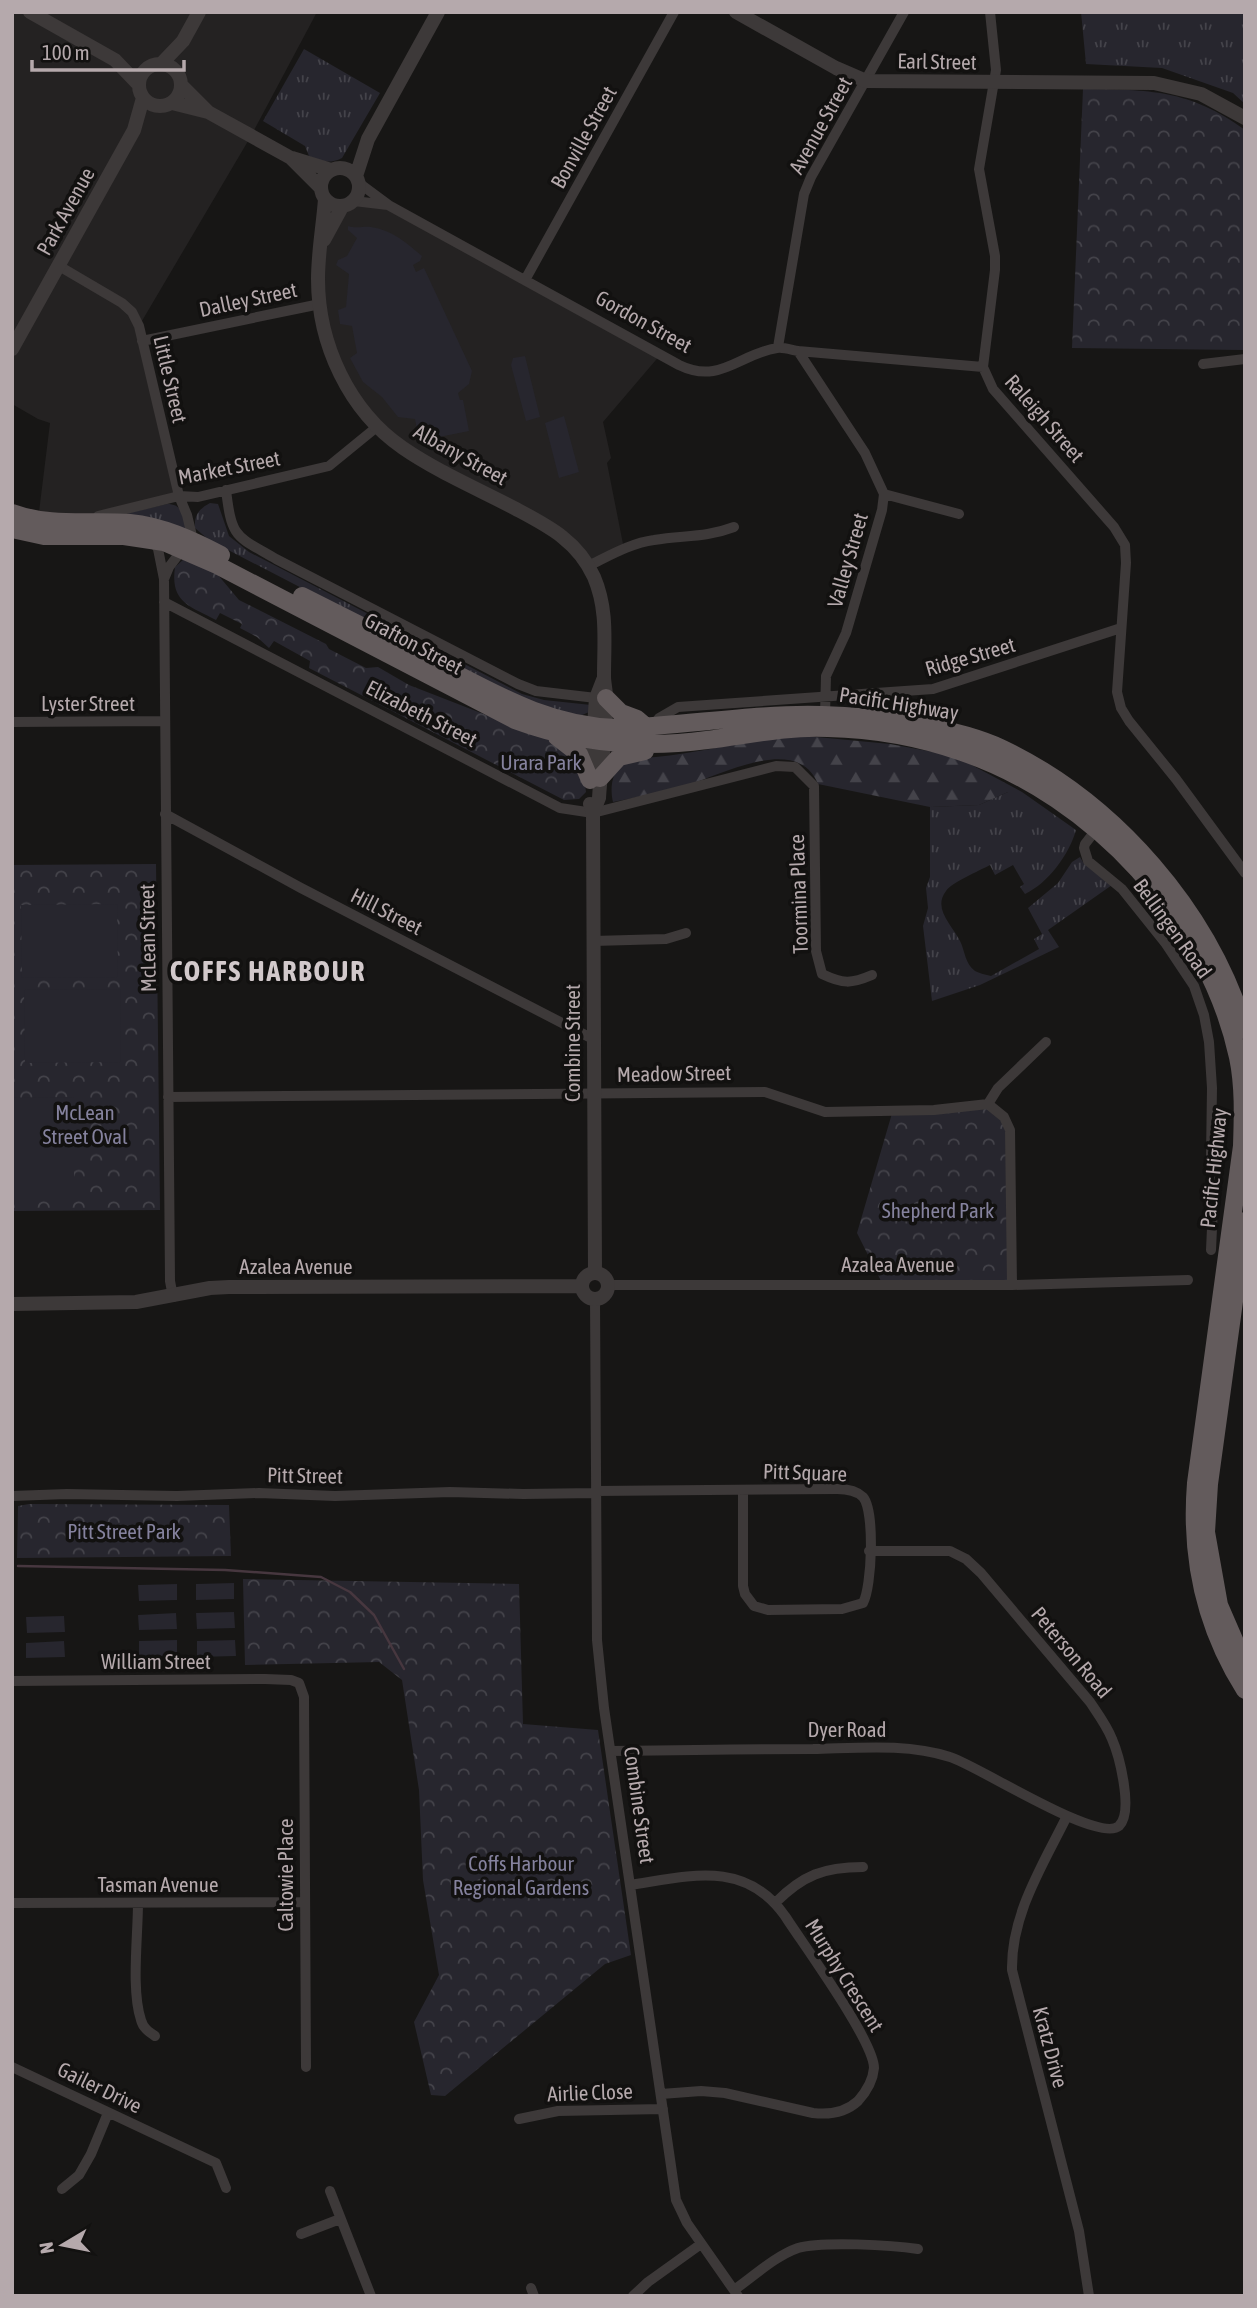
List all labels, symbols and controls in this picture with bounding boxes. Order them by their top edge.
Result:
scale bar [32,28,184,72]
text: 100 m [42,40,90,64]
street label: Earl Street [897,48,977,74]
street label: Avenue Street [784,72,856,178]
street label: Bonville Street [545,82,621,192]
street label: Park Avenue [31,163,99,259]
street label: Dalley Street [197,277,299,321]
street label: Gordon Street [592,285,696,357]
street label: Little Street [149,333,193,425]
street label: Raleigh Street [1000,369,1090,467]
street label: Albany Street [410,418,512,490]
street label: Market Street [176,445,282,489]
street label: Valley Street [822,510,872,610]
street label: Grafton Street [361,607,467,679]
street label: Ridge Street [922,632,1018,680]
street label: Elizabeth Street [362,675,482,751]
street label: Pacific Highway [838,682,961,724]
street label: Lyster Street [41,691,135,715]
park label: Urara Park [500,750,582,774]
street label: Toormina Place [784,834,812,954]
street label: Bellingen Road [1129,874,1217,982]
street label: Hill Street [347,883,427,939]
street label: McLean Street [134,884,160,992]
district label: COFFS HARBOUR [170,955,366,987]
street label: Combine Street [560,984,584,1102]
street label: Meadow Street [617,1060,731,1086]
park label: McLean Street Oval [43,1100,128,1148]
street label: Pacific Highway [1195,1106,1231,1229]
park label: Shepherd Park [882,1198,994,1222]
street label: Azalea Avenue [841,1252,955,1276]
street label: Azalea Avenue [239,1254,353,1278]
street label: Pitt Square [763,1459,847,1485]
street label: Pitt Street [267,1462,343,1488]
park label: Pitt Street Park [67,1519,181,1543]
street label: Peterson Road [1027,1602,1117,1702]
street label: William Street [101,1649,211,1673]
street label: Dyer Road [808,1717,886,1741]
street label: Combine Street [620,1745,660,1865]
street label: Caltowie Place [273,1819,297,1931]
park label: Coffs Harbour Regional Gardens [453,1851,589,1899]
street label: Tasman Avenue [97,1872,219,1896]
street label: Murphy Crescent [801,1914,889,2036]
street label: Kratz Drive [1029,2004,1073,2090]
street label: Gailer Drive [54,2056,146,2118]
street label: Airlie Close [547,2079,633,2105]
north arrow [28,2210,98,2280]
text: N [34,2241,58,2255]

